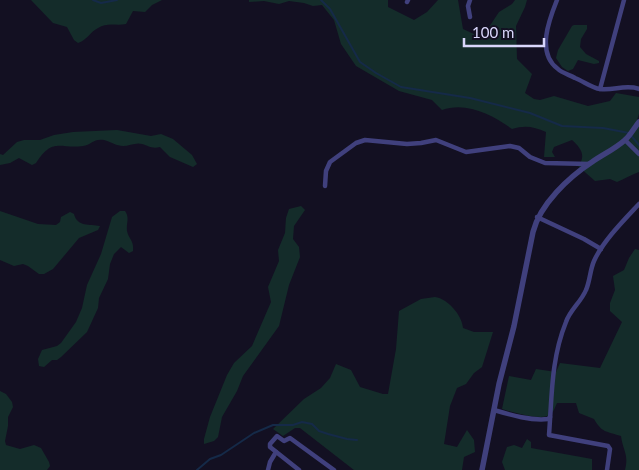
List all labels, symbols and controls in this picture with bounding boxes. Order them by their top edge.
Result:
scale bar [464,15,544,47]
text: 100 m [472,23,514,41]

